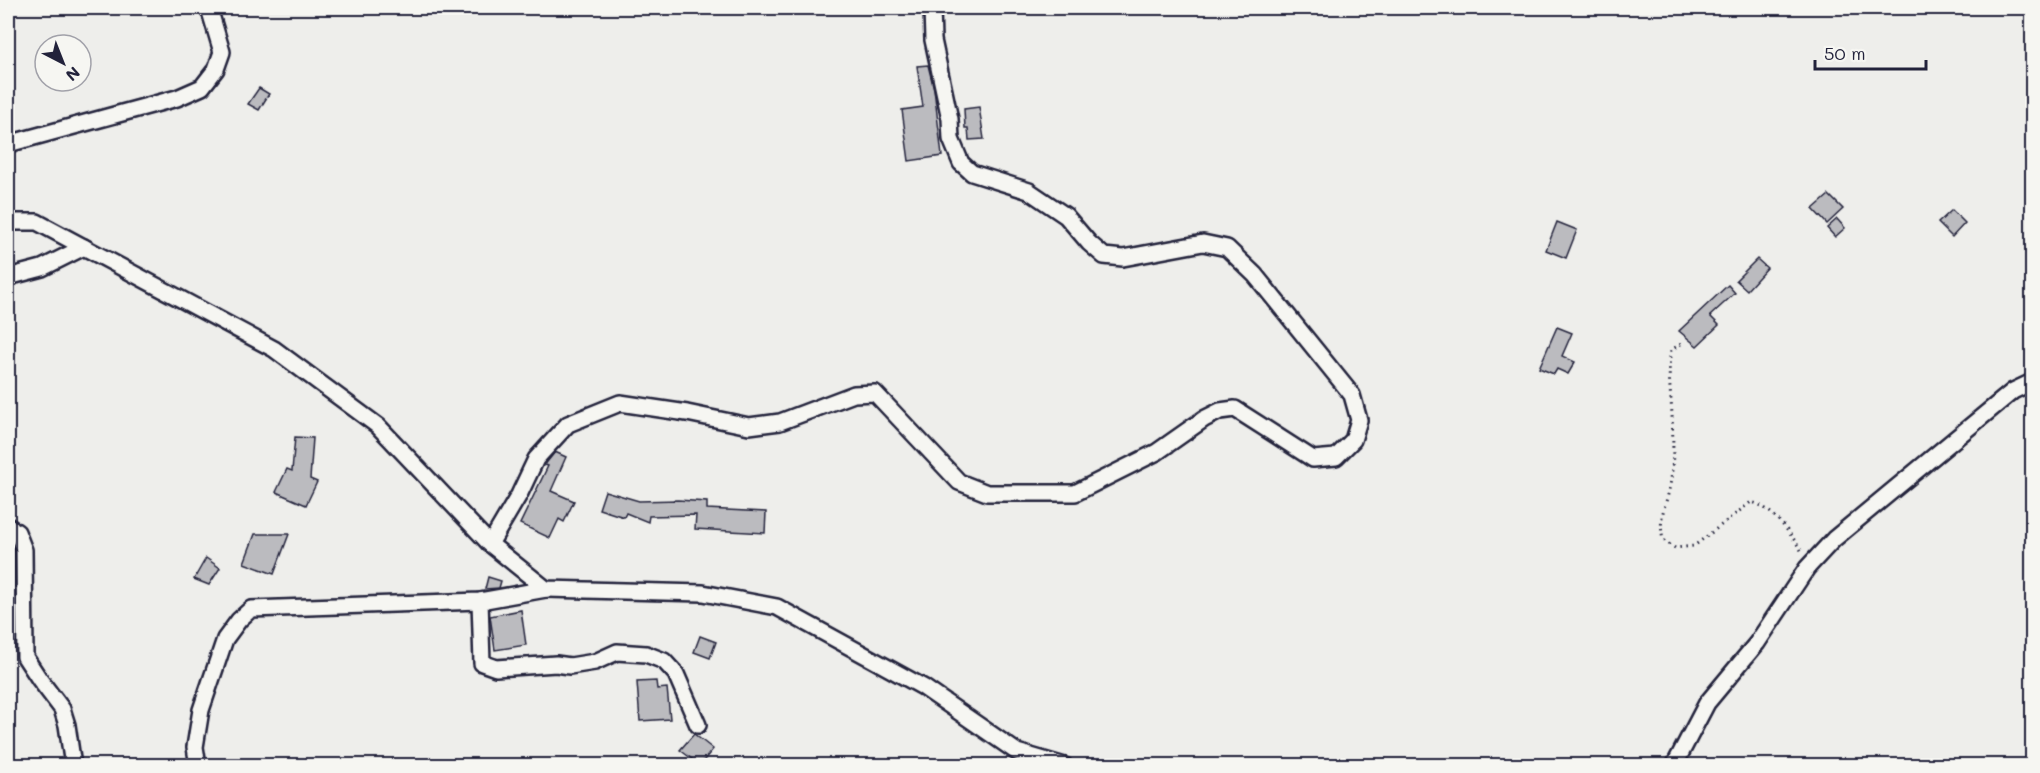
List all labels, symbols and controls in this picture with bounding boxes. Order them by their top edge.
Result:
north arrow [33,33,93,93]
scale bar [1815,33,1926,71]
text: 50 m [1824,41,1866,65]
text: N [62,63,85,86]

